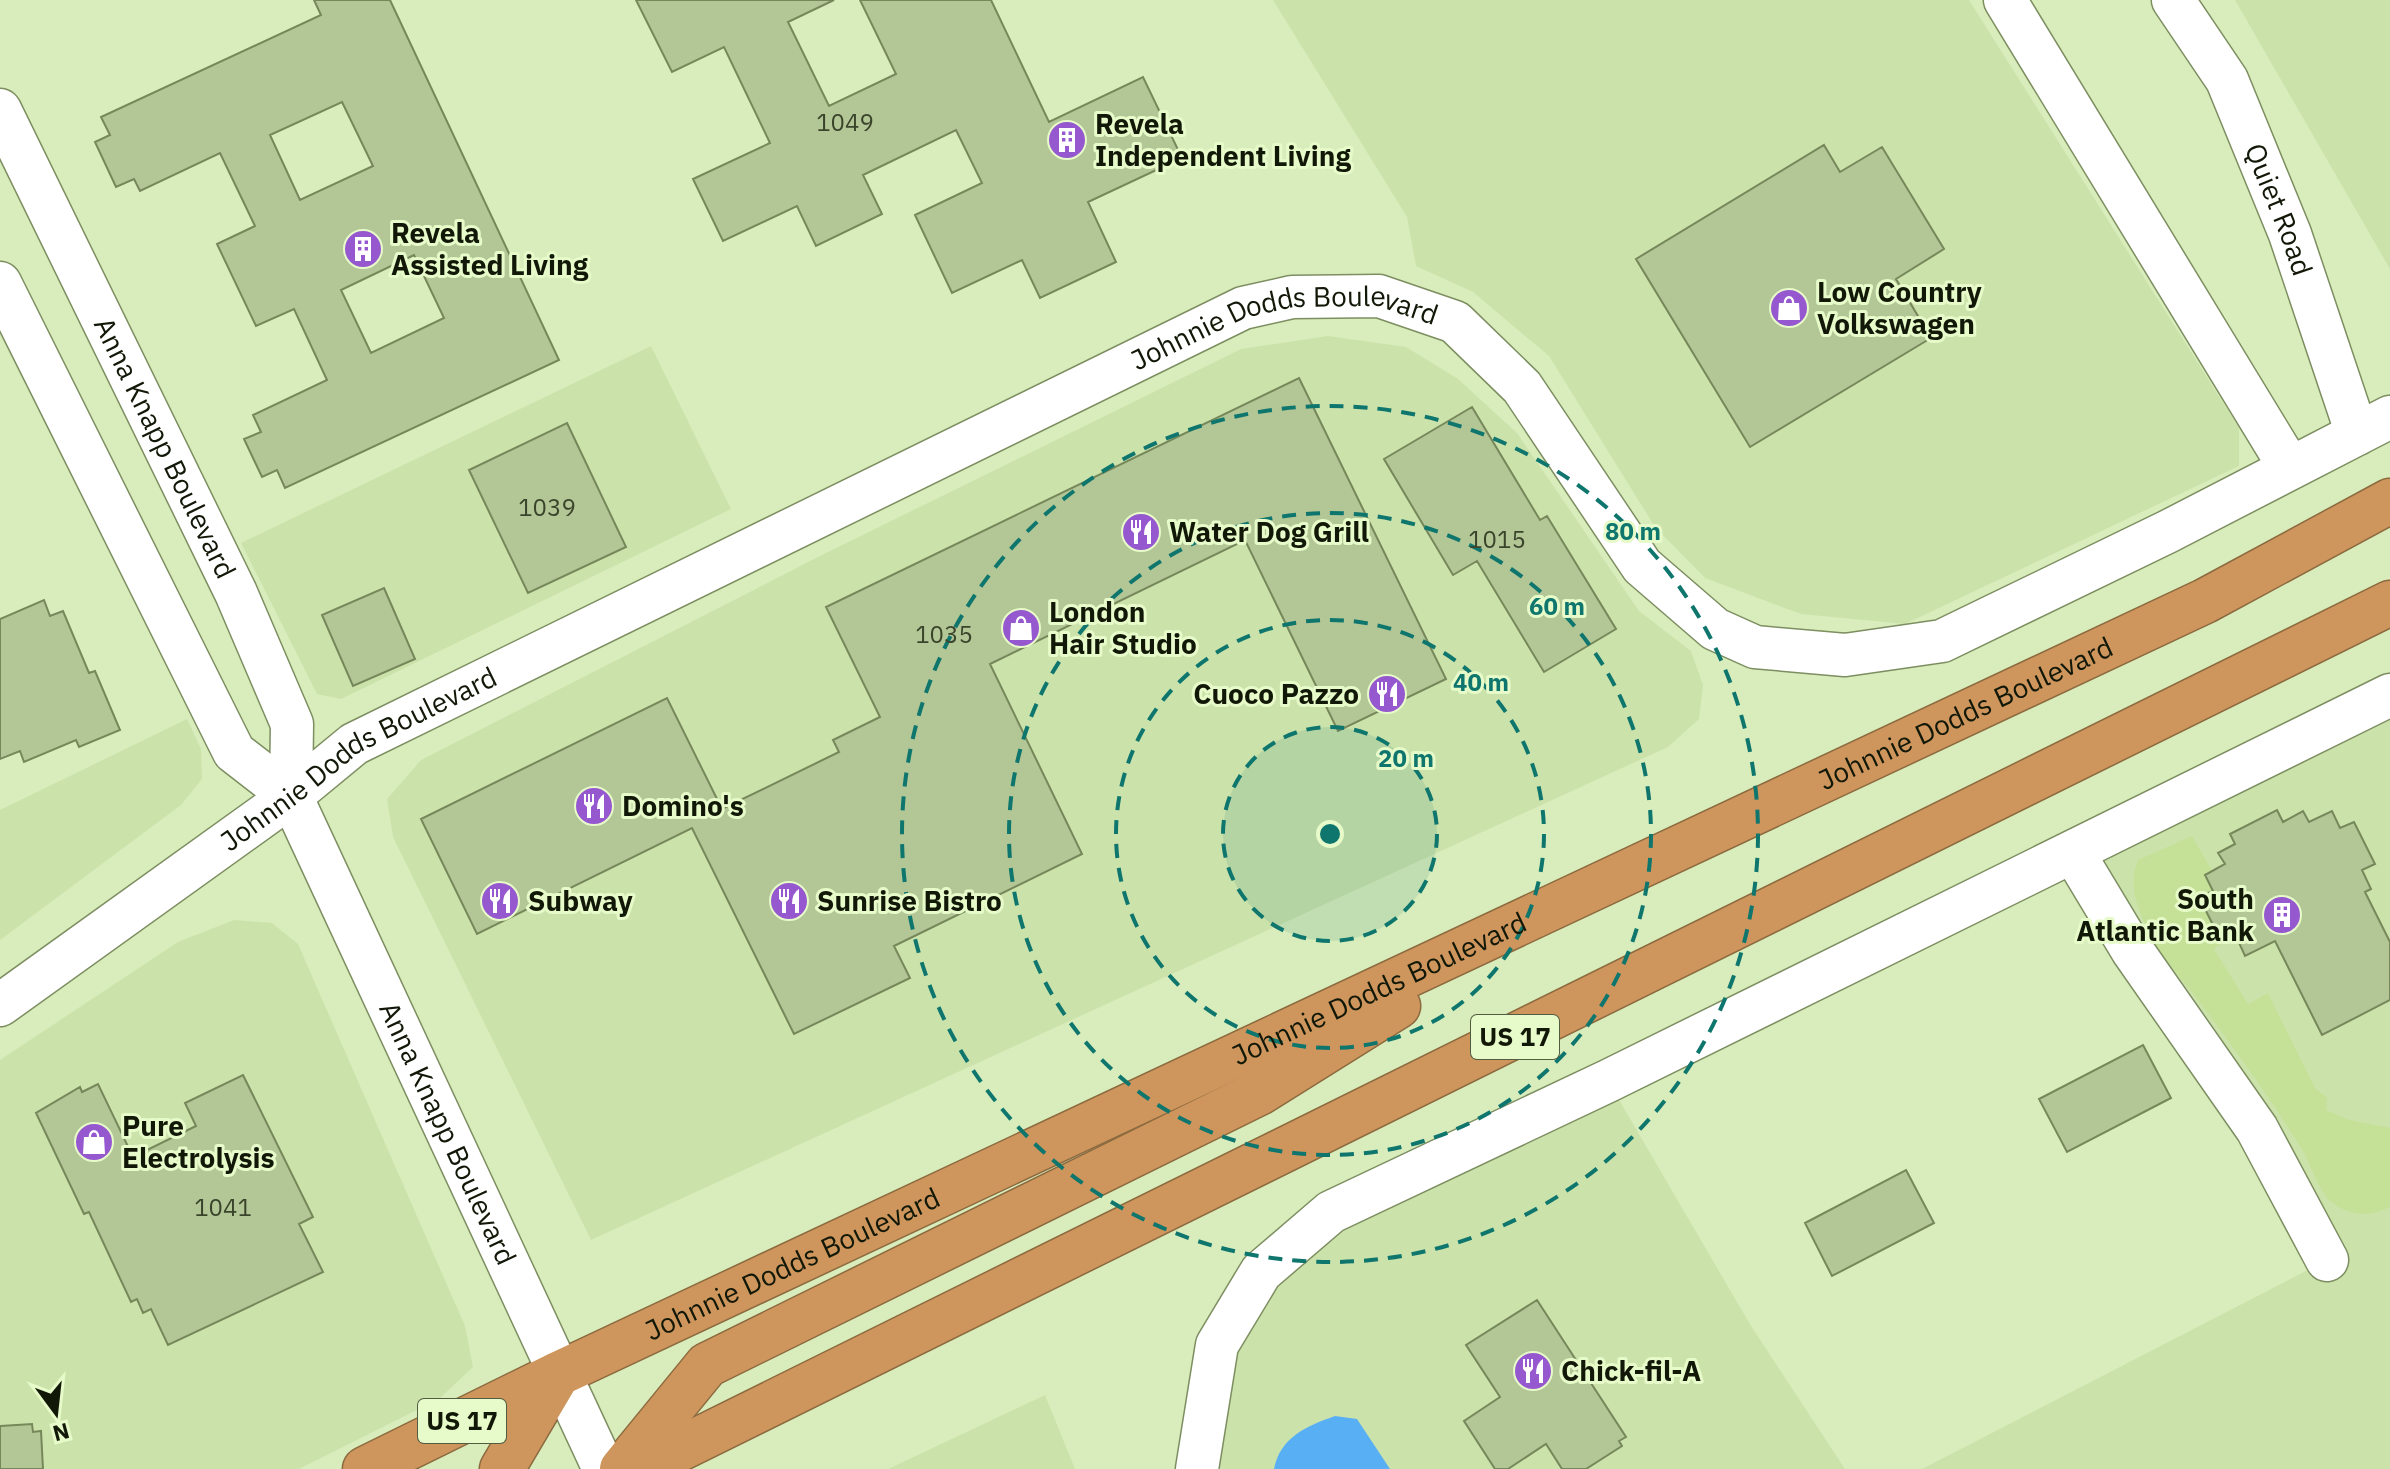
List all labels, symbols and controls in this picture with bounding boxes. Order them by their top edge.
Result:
place label: Revela Independent Living [1095,105,1351,174]
house number: 1049 [816,106,874,138]
building icon: Revela Independent Living [1046,119,1088,161]
street label: Quiet Road [2237,138,2322,280]
place label: Revela Assisted Living [391,214,589,283]
building icon: Revela Assisted Living [342,228,384,270]
place label: Low Country Volkswagen [1817,273,1982,342]
street label: Johnnie Dodds Boulevard [1124,277,1443,378]
shop icon: Low Country Volkswagen [1768,287,1810,329]
street label: Anna Knapp Boulevard [86,311,245,584]
house number: 1039 [518,491,576,523]
restaurant icon: Water Dog Grill [1120,511,1162,553]
place label: Water Dog Grill [1169,513,1369,550]
text: 80 m [1605,515,1661,547]
house number: 1015 [1468,523,1526,555]
text: 60 m [1529,590,1585,622]
place label: London Hair Studio [1049,593,1197,662]
shop icon: London Hair Studio [1000,607,1042,649]
house number: 1035 [915,618,973,650]
street label: Johnnie Dodds Boulevard [1812,628,2119,798]
street label: Johnnie Dodds Boulevard [213,658,503,859]
text: 40 m [1453,666,1509,698]
restaurant icon: Cuoco Pazzo [1366,673,1408,715]
place label: Cuoco Pazzo [1193,675,1359,712]
text: 20 m [1378,742,1434,774]
restaurant icon: Domino's [573,785,615,827]
place label: Domino's [622,787,744,824]
centre of rings [1316,820,1344,848]
restaurant icon: Subway [479,880,521,922]
restaurant icon: Sunrise Bistro [768,880,810,922]
place label: South Atlantic Bank [2076,880,2255,949]
place label: Subway [528,882,633,919]
place label: Sunrise Bistro [817,882,1002,919]
building icon: South Atlantic Bank [2261,894,2303,936]
street label: Johnnie Dodds Boulevard [1225,903,1532,1073]
street label: Anna Knapp Boulevard [371,995,525,1271]
road number: US 17 [1471,1015,1559,1059]
place label: Pure Electrolysis [122,1107,275,1176]
shop icon: Pure Electrolysis [73,1121,115,1163]
street label: Johnnie Dodds Boulevard [639,1179,945,1349]
house number: 1041 [194,1191,252,1223]
restaurant icon: Chick-fil-A [1512,1350,1554,1392]
place label: Chick-fil-A [1561,1352,1701,1389]
north arrow [16,1373,96,1453]
road number: US 17 [418,1399,506,1443]
text: N [50,1417,73,1449]

